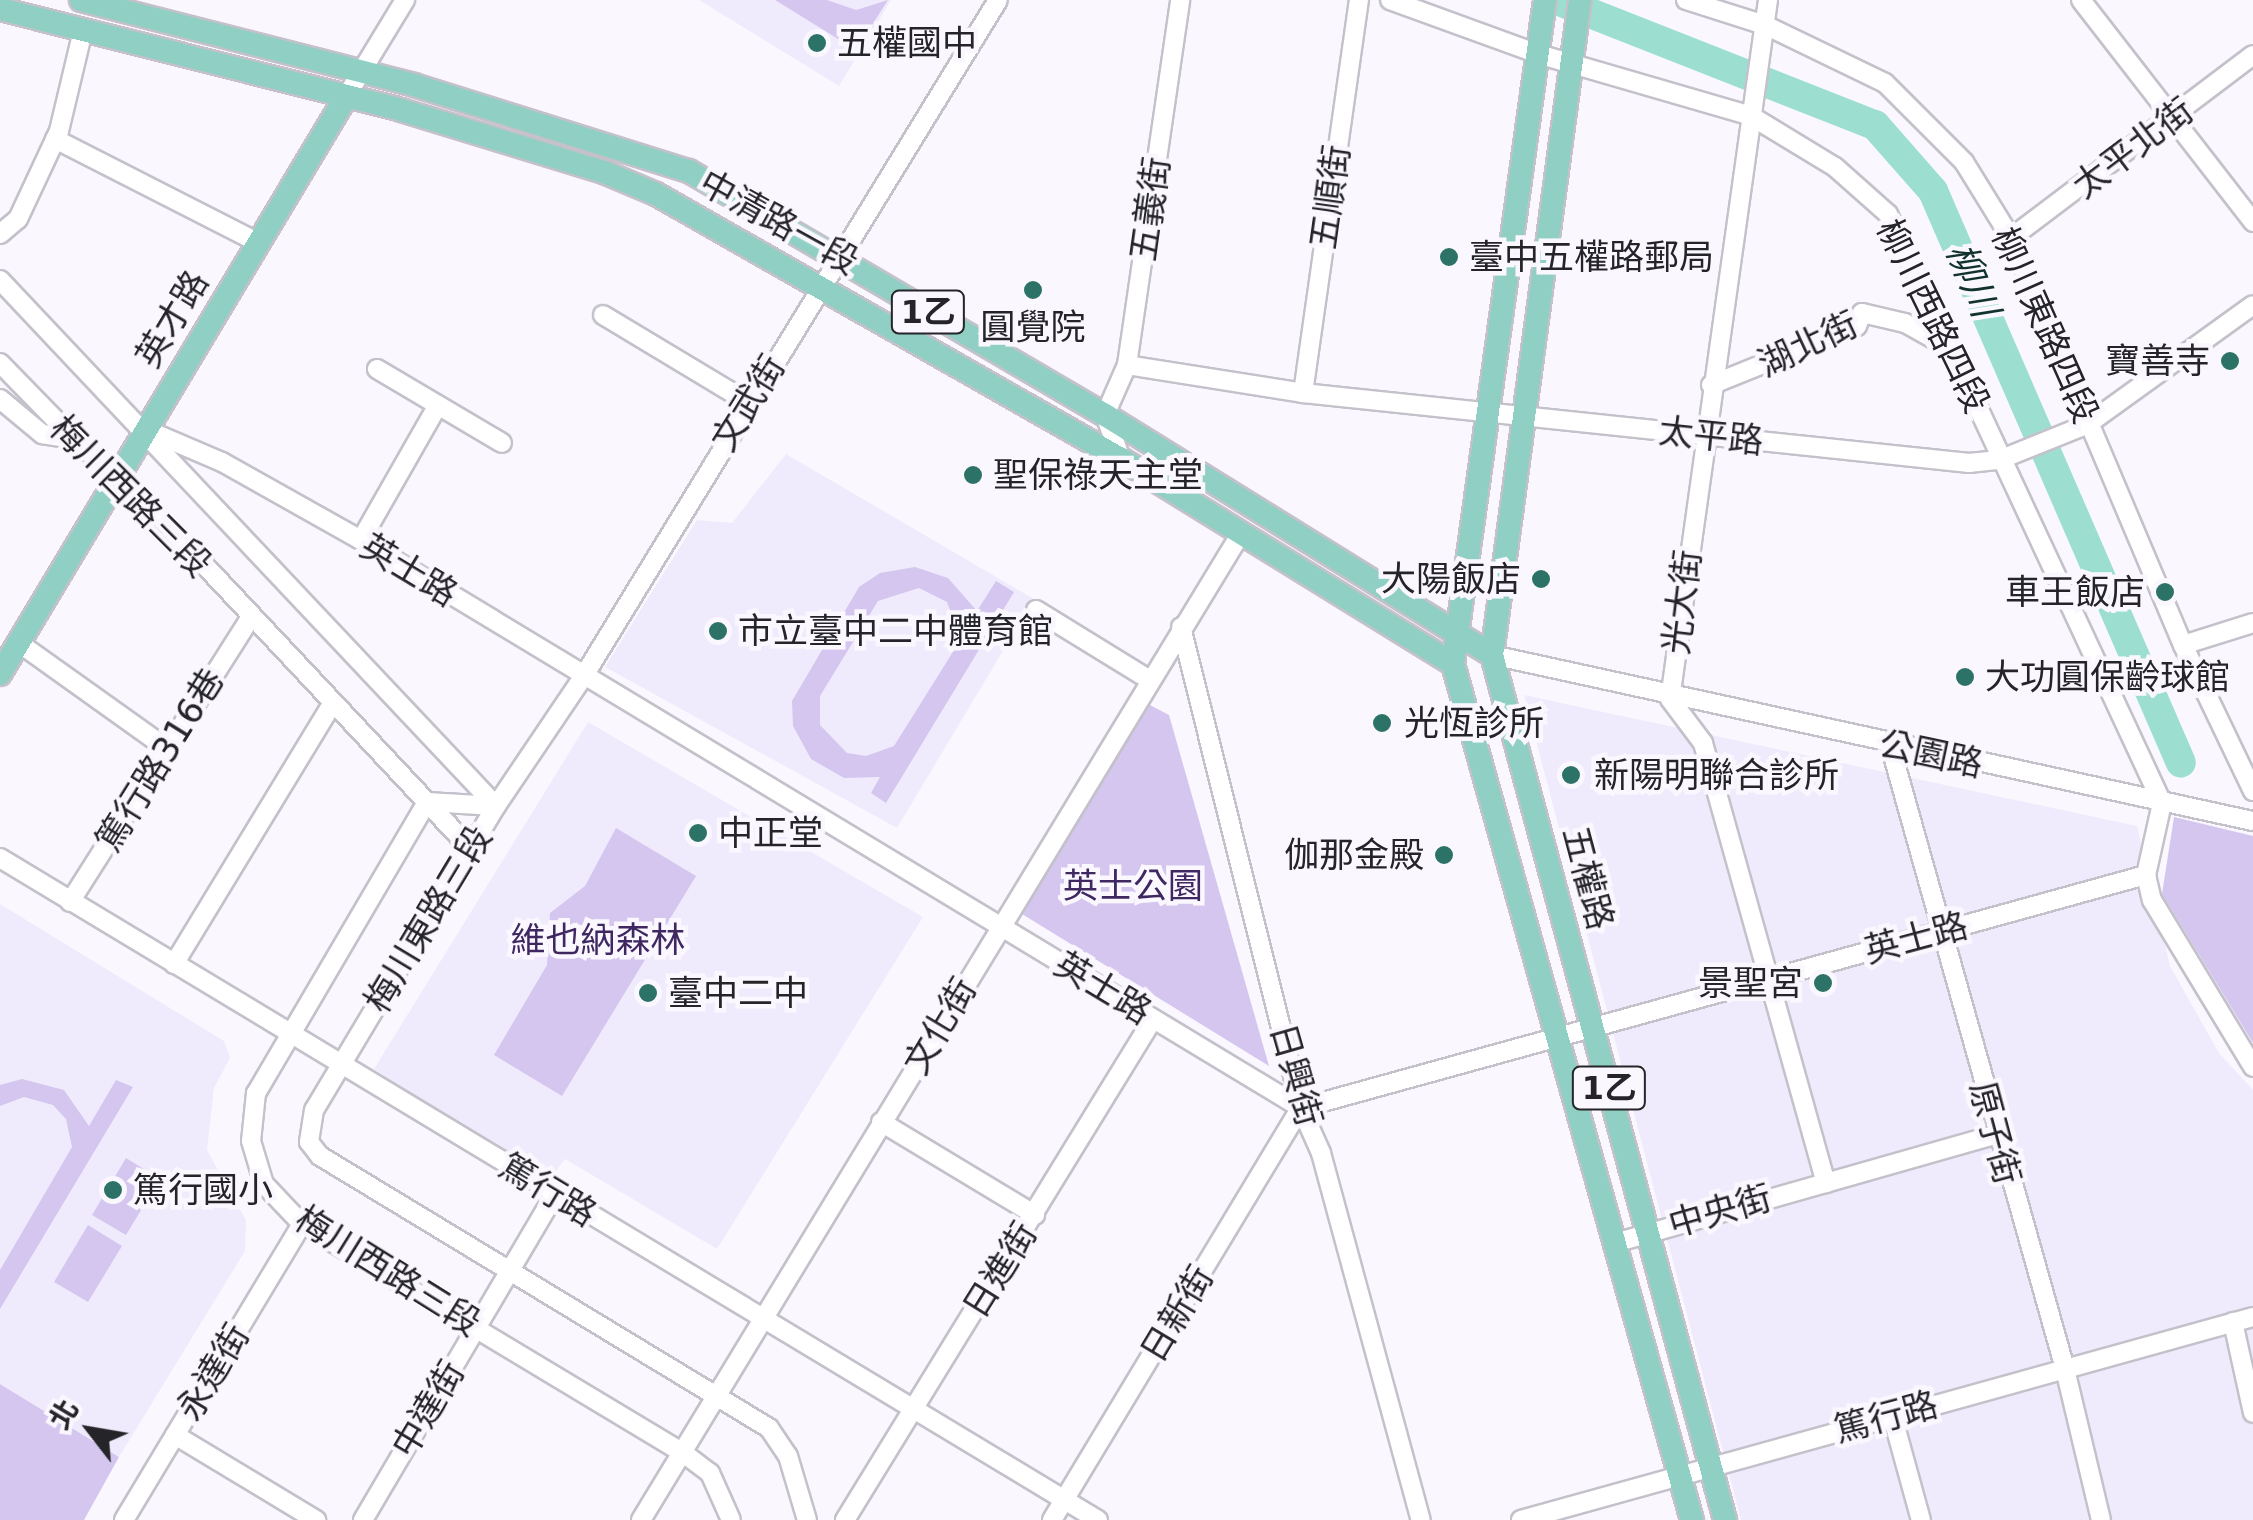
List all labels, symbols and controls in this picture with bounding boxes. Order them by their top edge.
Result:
place label: 五權國中 [837,22,977,64]
marker: 五權國中 [806,32,828,54]
street label: 太平北街 [2064,89,2202,207]
street label: 五順街 [1302,142,1358,252]
street label: 五義街 [1122,154,1178,264]
street label: 中清路一段 [692,161,866,283]
street label: 柳川西路四段 [1868,212,1998,420]
street label: 柳川東路四段 [1983,221,2107,429]
place label: 臺中五權路郵局 [1469,236,1714,278]
water label: 柳川 [1936,236,2008,324]
marker: 臺中五權路郵局 [1438,246,1460,268]
street label: 英才路 [127,263,217,375]
marker: 圓覺院 [1022,279,1044,301]
road number: 1乙 [890,285,966,339]
street label: 湖北街 [1752,303,1864,385]
place label: 圓覺院 [981,306,1085,348]
place label: 寶善寺 [2105,340,2210,382]
street label: 文武街 [702,347,794,459]
marker: 寶善寺 [2219,350,2241,372]
street label: 梅川西路三段 [42,407,220,585]
street label: 太平路 [1657,410,1765,462]
place label: 聖保祿天主堂 [993,454,1203,496]
marker: 聖保祿天主堂 [962,464,984,486]
street label: 英士路 [353,525,465,615]
street label: 光大街 [1655,547,1709,657]
place label: 大陽飯店 [1381,558,1521,600]
marker: 大陽飯店 [1530,568,1552,590]
place label: 車王飯店 [2005,571,2145,613]
marker: 車王飯店 [2154,581,2176,603]
place label: 市立臺中二中體育館 [738,610,1053,652]
marker: 市立臺中二中體育館 [707,620,729,642]
place label: 大功圓保齡球館 [1985,656,2230,698]
street label: 篤行路316巷 [87,661,233,859]
marker: 大功圓保齡球館 [1954,666,1976,688]
place label: 光恆診所 [1404,702,1544,744]
marker: 光恆診所 [1369,710,1395,736]
street label: 公園路 [1875,723,1987,785]
place label: 新陽明聯合診所 [1594,754,1839,796]
marker: 新陽明聯合診所 [1558,762,1584,788]
place label: 中正堂 [718,812,823,854]
street label: 梅川東路三段 [356,818,500,1020]
marker: 中正堂 [687,822,709,844]
street label: 五權路 [1554,822,1622,934]
place label: 伽那金殿 [1284,834,1424,876]
marker: 伽那金殿 [1433,844,1455,866]
park label: 英士公園 [1063,865,1203,907]
street label: 英士路 [1860,904,1972,972]
park label: 維也納森林 [511,919,685,961]
street label: 英士路 [1047,943,1159,1033]
place label: 景聖宮 [1698,962,1803,1004]
street label: 文化街 [895,970,985,1082]
place label: 臺中二中 [668,972,808,1014]
marker: 景聖宮 [1812,972,1834,994]
marker: 臺中二中 [637,982,659,1004]
street label: 日興街 [1261,1019,1331,1131]
road number: 1乙 [1572,1061,1646,1115]
street label: 原子街 [1961,1077,2029,1189]
street label: 篤行路 [492,1145,604,1235]
place label: 篤行國小 [133,1169,273,1211]
street label: 中央街 [1664,1176,1776,1246]
marker: 篤行國小 [102,1179,124,1201]
street label: 梅川西路三段 [288,1198,488,1344]
street label: 日進街 [954,1214,1046,1326]
street label: 日新街 [1132,1258,1222,1370]
street label: 永達街 [168,1316,258,1428]
street label: 中達街 [383,1353,473,1465]
north arrow [40,1380,140,1480]
street label: 篤行路 [1830,1383,1942,1451]
text: 北 [42,1394,85,1435]

